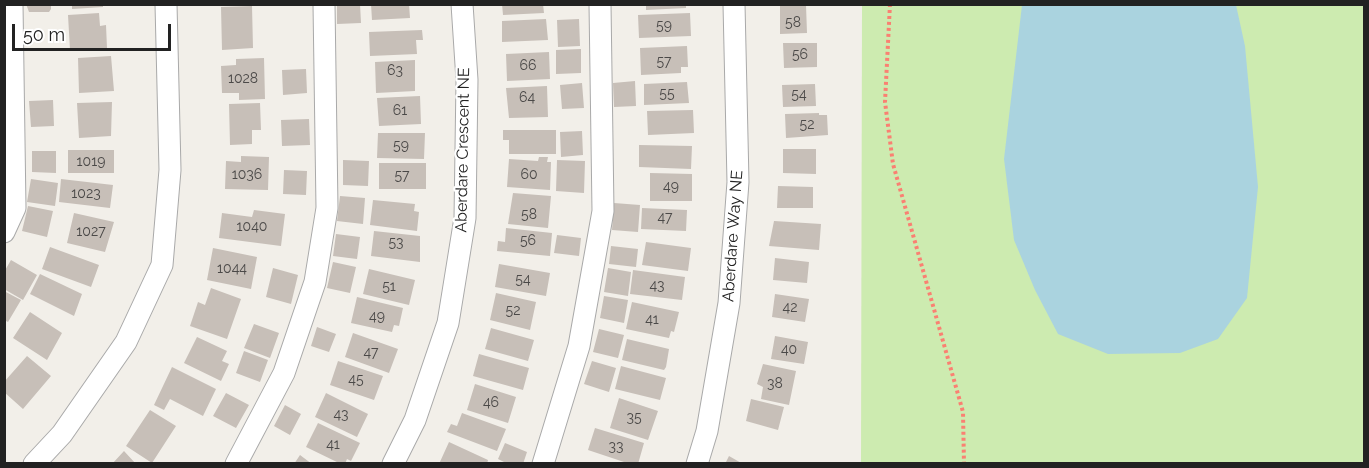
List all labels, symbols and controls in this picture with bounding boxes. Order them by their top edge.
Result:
scale bar [15,12,174,50]
house number: 58 [785,15,801,31]
house number: 59 [656,18,672,34]
text: 50 m [23,24,65,45]
house number: 56 [792,47,808,63]
house number: 57 [656,54,672,70]
house number: 66 [520,58,536,74]
house number: 63 [387,63,403,79]
street label: Aberdare Crescent NE [452,67,474,233]
house number: 1028 [228,71,258,87]
house number: 55 [659,86,675,102]
house number: 54 [791,87,807,103]
house number: 64 [519,90,535,106]
house number: 61 [393,103,407,119]
house number: 52 [800,117,814,133]
house number: 59 [393,138,409,154]
house number: 1019 [77,154,105,170]
house number: 1036 [232,167,262,183]
house number: 60 [520,167,538,183]
house number: 57 [394,168,410,184]
street label: Aberdare Way NE [719,169,747,303]
house number: 49 [663,179,679,195]
house number: 1023 [71,186,101,202]
house number: 58 [521,207,537,223]
house number: 47 [657,210,673,226]
house number: 1040 [237,219,267,235]
house number: 1027 [76,224,106,240]
house number: 56 [520,233,536,249]
house number: 53 [388,235,404,251]
house number: 1044 [217,261,247,277]
house number: 54 [515,272,531,288]
house number: 43 [649,278,665,294]
house number: 51 [382,279,396,295]
house number: 42 [783,300,797,316]
house number: 52 [506,303,520,319]
house number: 49 [369,309,385,325]
house number: 41 [645,312,659,328]
house number: 40 [781,342,797,358]
house number: 47 [363,345,379,361]
house number: 45 [348,372,364,388]
house number: 38 [767,376,783,392]
house number: 46 [483,395,499,411]
house number: 43 [333,407,349,423]
house number: 35 [626,410,642,426]
house number: 41 [326,437,340,453]
house number: 33 [609,439,623,455]

